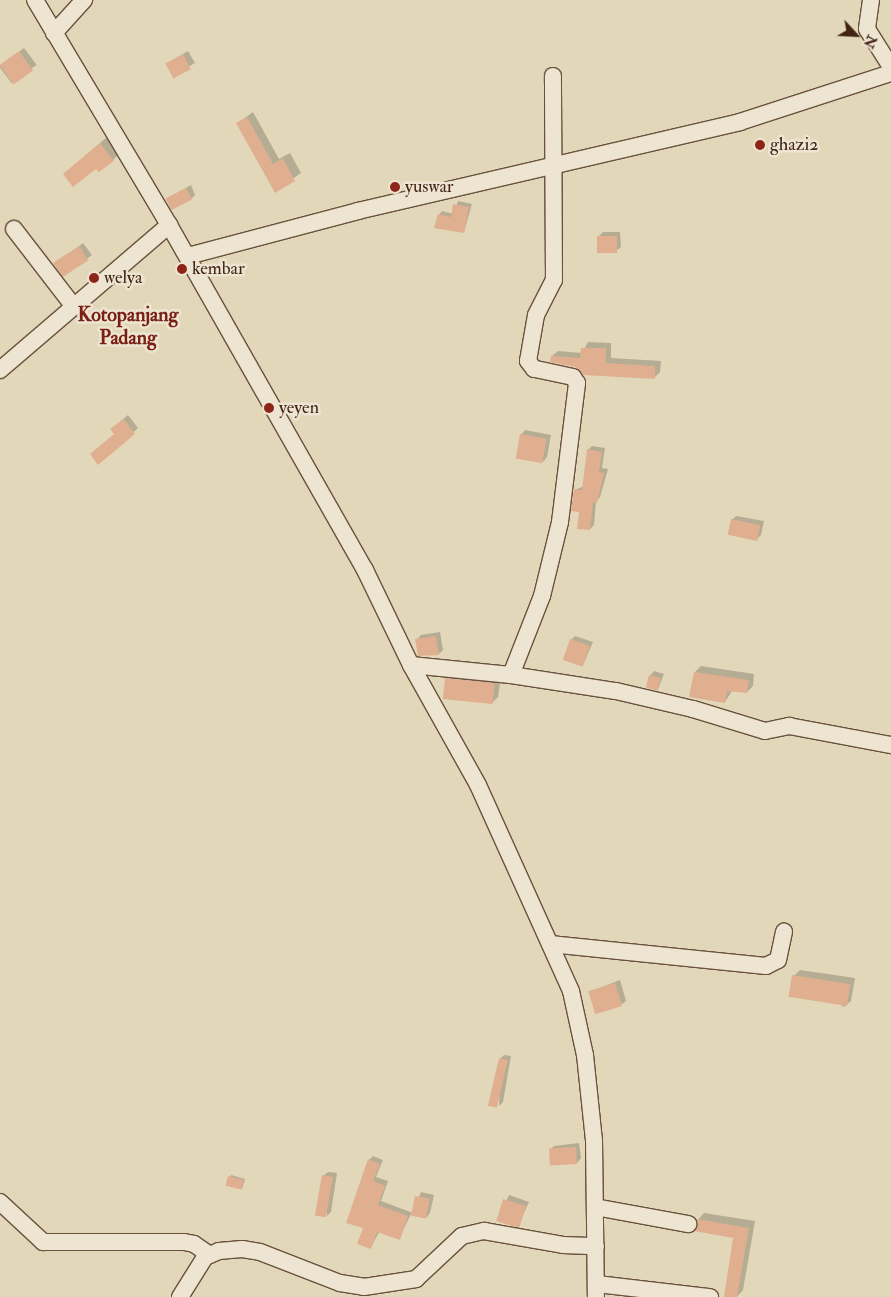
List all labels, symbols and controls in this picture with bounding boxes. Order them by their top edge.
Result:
north arrow [831,10,881,60]
text: N [860,32,880,51]
place label: ghazi2 [770,134,818,156]
marker: ghazi2 [754,139,766,151]
place label: yuswar [405,176,454,198]
marker: yuswar [389,181,401,193]
place label: kembar [192,258,245,280]
marker: kembar [176,263,188,275]
place label: welya [104,267,142,289]
marker: welya [88,272,100,284]
district label: Kotopanjang Padang [78,303,178,350]
place label: yeyen [279,397,319,419]
marker: yeyen [263,402,275,414]

